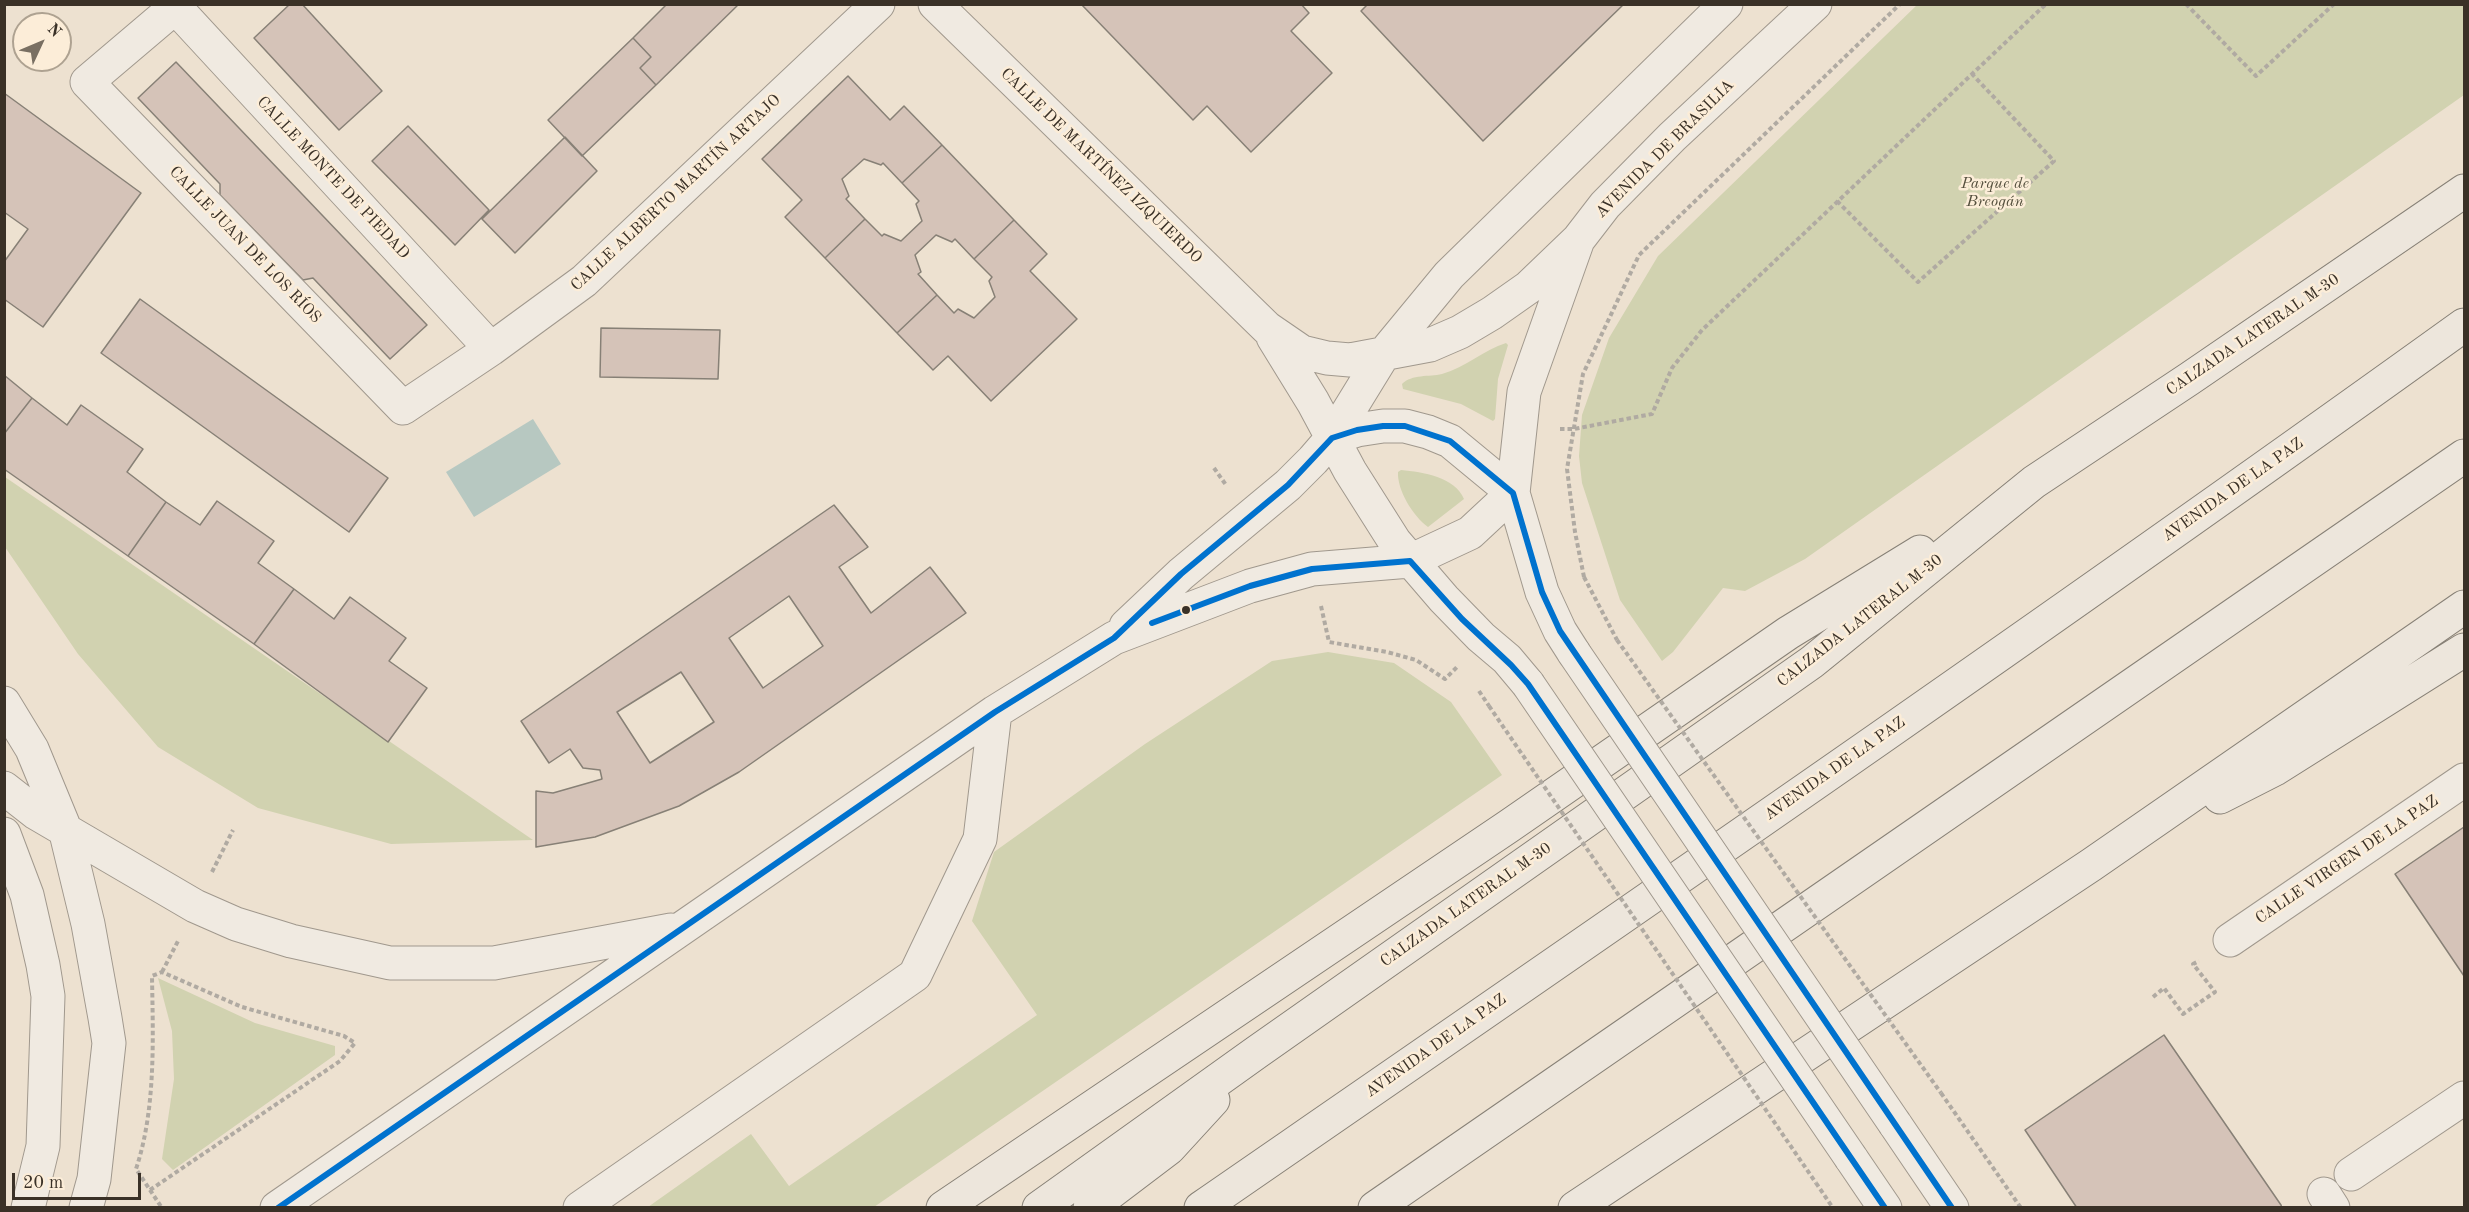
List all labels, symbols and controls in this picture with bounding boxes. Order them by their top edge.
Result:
north arrow [12,12,72,72]
text: N [43,21,64,41]
street label: CALLE DE MARTÍNEZ IZQUIERDO [996,64,1206,268]
street label: AVENIDA DE BRASILIA [1592,76,1738,222]
street label: CALLE ALBERTO MARTÍN ARTAJO [567,90,785,296]
street label: CALLE MONTE DE PIEDAD [253,93,413,263]
street label: CALLE JUAN DE LOS RÍOS [165,162,325,328]
park label: Parque de Breogán [1961,174,2029,212]
street label: CALZADA LATERAL M-30 [2163,270,2343,400]
street label: AVENIDA DE LA PAZ [2159,434,2307,546]
street label: CALZADA LATERAL M-30 [1774,551,1946,691]
unlabelled marker [1180,604,1192,616]
street label: AVENIDA DE LA PAZ [1761,713,1909,825]
street label: CALLE VIRGEN DE LA PAZ [2252,792,2442,928]
street label: CALZADA LATERAL M-30 [1377,839,1555,971]
street label: AVENIDA DE LA PAZ [1362,990,1510,1102]
scale bar [15,1161,144,1199]
text: 20 m [23,1174,63,1192]

